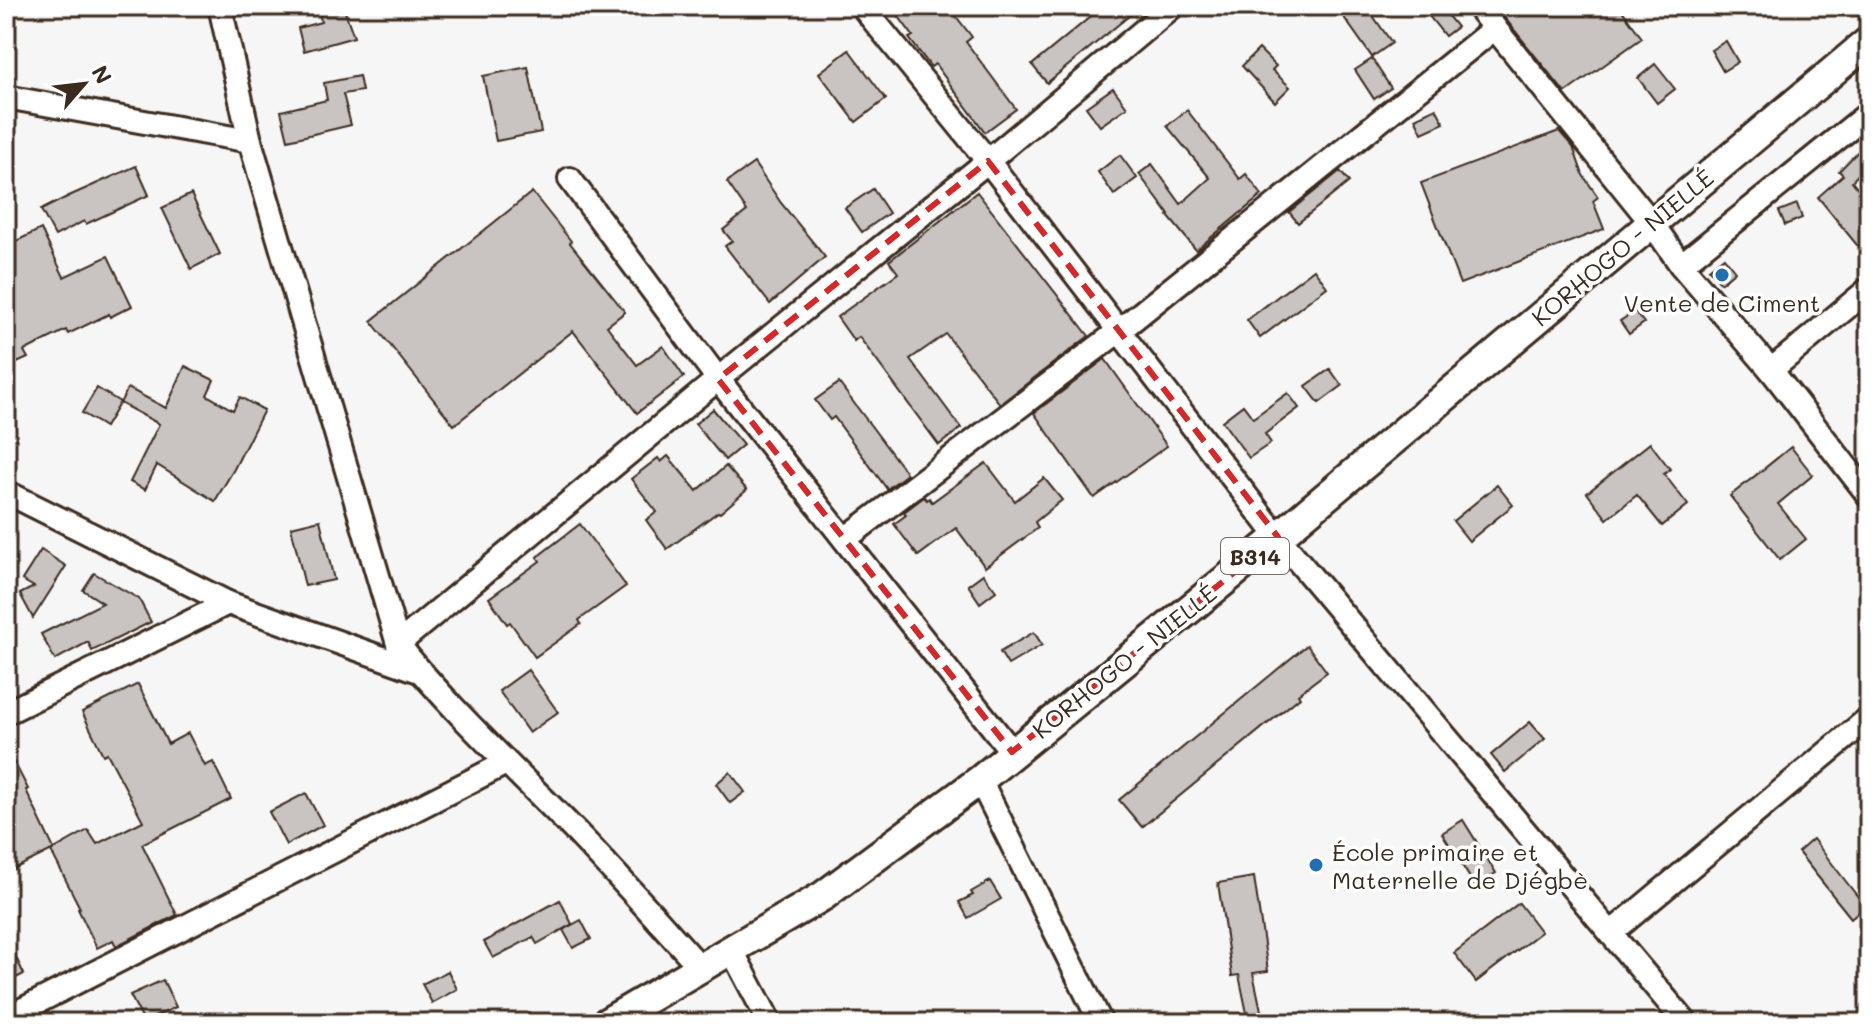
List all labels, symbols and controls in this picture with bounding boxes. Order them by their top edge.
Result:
north arrow [44,44,124,124]
text: N [85,60,119,89]
street label: KORHOGO - NIELLÉ [1525,162,1719,332]
marker: Vente de Ciment [1713,266,1731,284]
place label: Vente de Ciment [1624,287,1820,318]
road number: B314 [1221,538,1289,574]
street label: KORHOGO - NIELLÉ [1026,577,1222,745]
place label: École primaire et Maternelle de Djégbè [1332,836,1588,895]
marker: École primaire et Maternelle de Djégbè [1307,856,1325,874]

